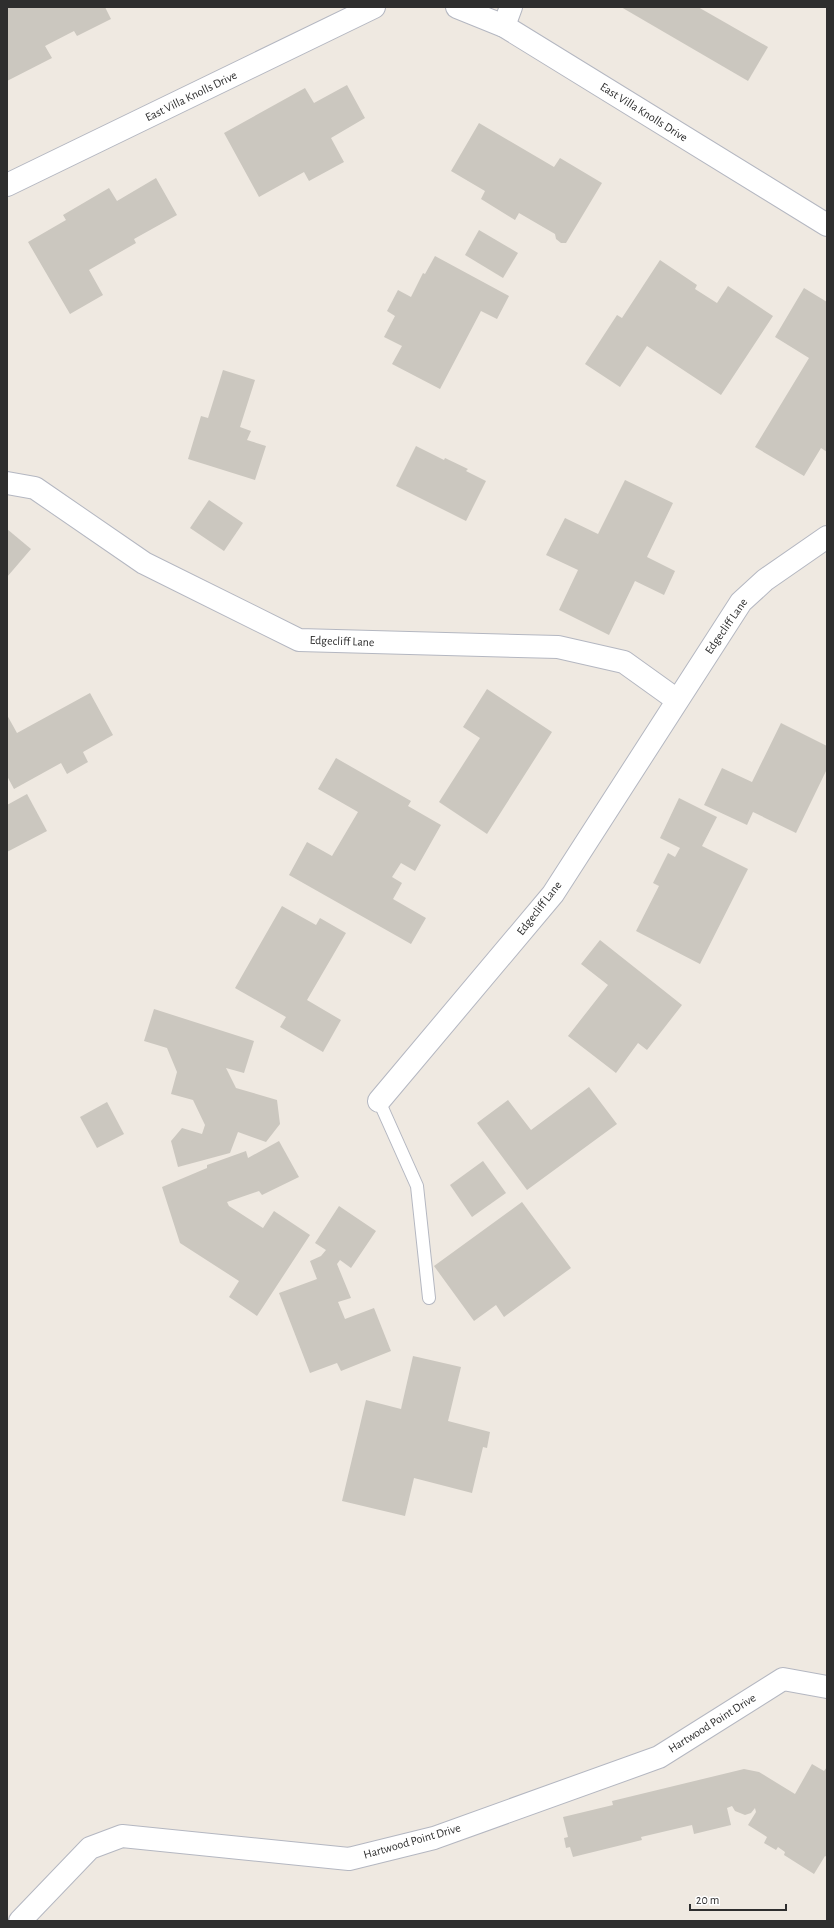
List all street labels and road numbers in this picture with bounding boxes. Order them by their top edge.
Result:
street label: East Villa Knolls Drive [143,69,239,123]
street label: East Villa Knolls Drive [598,80,690,144]
street label: Edgecliff Lane [702,596,750,656]
street label: Edgecliff Lane [309,634,375,648]
street label: Edgecliff Lane [514,879,564,937]
street label: Hartwood Point Drive [666,1691,758,1755]
street label: Hartwood Point Drive [362,1821,462,1861]

